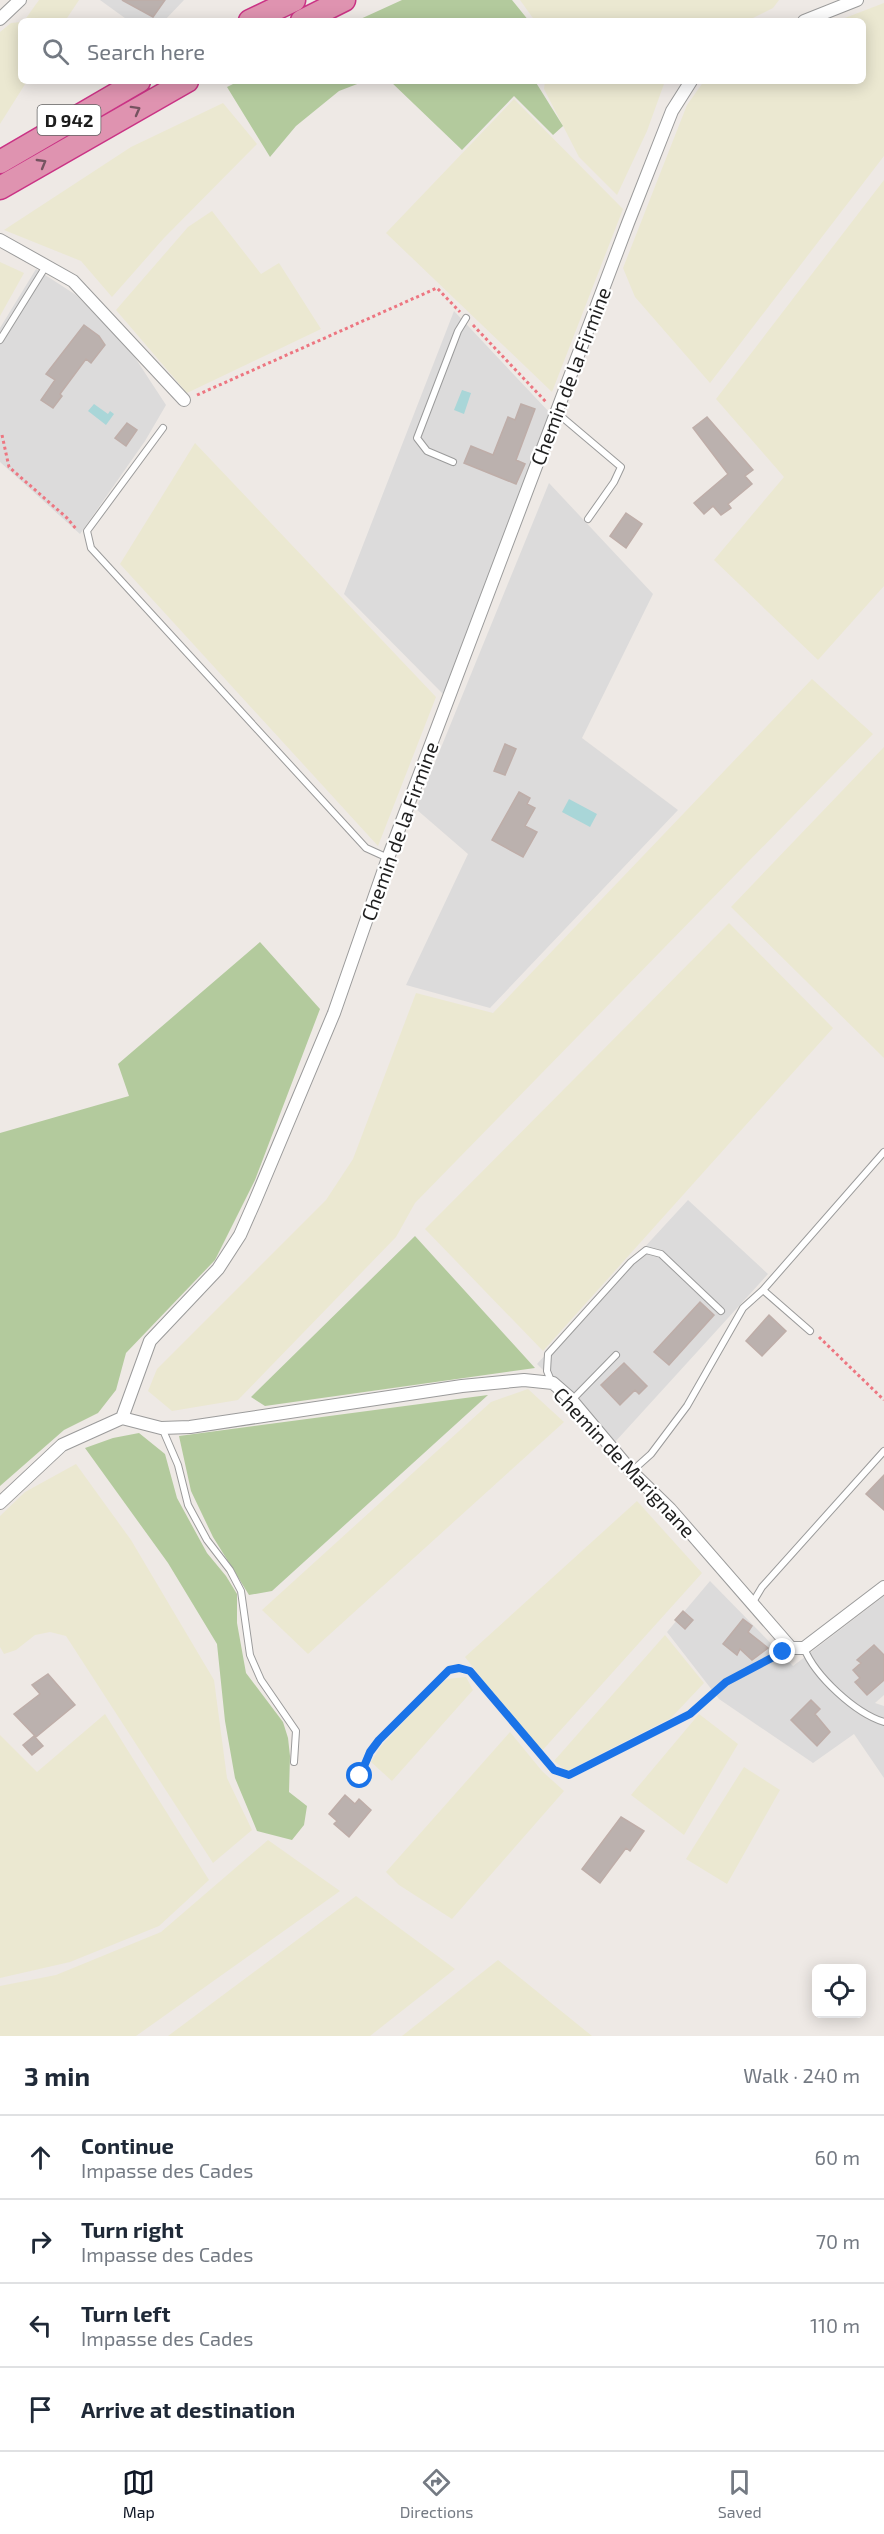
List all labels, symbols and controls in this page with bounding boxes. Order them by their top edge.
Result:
search box [18,18,866,84]
icon: search [39,35,72,68]
text: Search here [87,38,205,64]
road number: D 942 [38,105,100,135]
one-way arrow [130,105,140,117]
one-way arrow [36,159,46,170]
street label: Chemin de la Firmine [525,283,615,469]
street label: Chemin de la Firmine [355,738,443,924]
street label: Chemin de Marignane [549,1382,701,1542]
route end [769,1638,795,1664]
route start [346,1762,372,1788]
map controls [812,1964,866,2018]
button: locate [812,1964,866,2018]
text: 3 min [24,2060,90,2091]
text: Walk · 240 m [743,2063,860,2087]
text: Continue [81,2132,174,2158]
icon: ahead [24,2141,57,2174]
text: 60 m [815,2145,860,2169]
text: Impasse des Cades [81,2158,253,2182]
text: Turn right [81,2216,183,2242]
icon: right [24,2225,57,2258]
text: 70 m [816,2229,860,2253]
text: Impasse des Cades [81,2242,253,2266]
text: Turn left [81,2300,170,2326]
icon: left [24,2309,57,2342]
text: 110 m [810,2313,860,2337]
text: Impasse des Cades [81,2326,253,2350]
icon: arrive [24,2393,57,2426]
text: Arrive at destination [81,2396,295,2422]
tab: Map [122,2466,155,2521]
tab: Directions [400,2466,473,2521]
tab: Saved [718,2466,762,2521]

